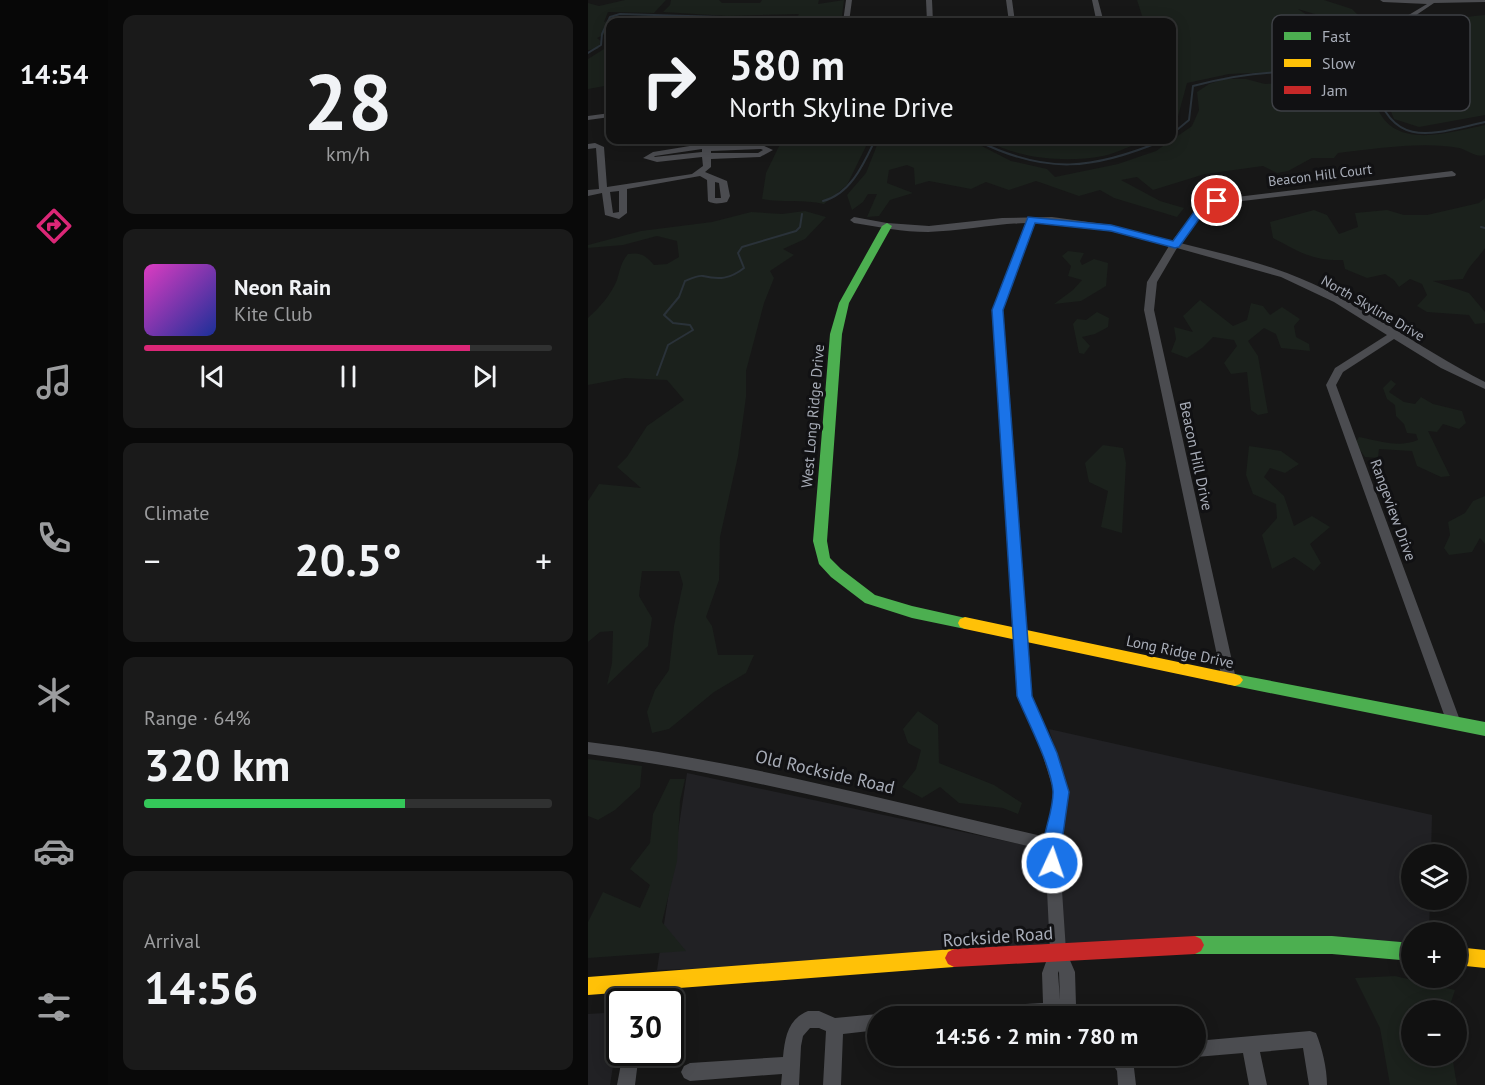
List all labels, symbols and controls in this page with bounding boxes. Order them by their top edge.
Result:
legend [1272,15,1470,111]
text: Fast [1322,26,1351,46]
text: 580 m [729,37,845,92]
icon: right [630,42,708,120]
text: 28 [304,51,392,152]
text: Slow [1322,53,1356,73]
text: 14:54 [20,57,88,91]
text: Jam [1321,80,1348,100]
text: North Skyline Drive [729,90,954,124]
text: km/h [326,141,370,167]
street label: Beacon Hill Court [1267,160,1373,190]
pin [1191,175,1242,226]
icon: arrive [1200,184,1233,217]
icon: directions [33,205,75,247]
street label: North Skyline Drive [1318,271,1428,345]
text: Neon Rain [234,273,331,301]
text: Kite Club [234,301,312,327]
street label: West Long Ridge Drive [797,343,828,489]
icon: previous [196,360,229,393]
icon: pause [332,360,365,393]
icon: next [468,360,501,393]
icon: music [33,361,75,403]
street label: Beacon Hill Drive [1176,400,1217,512]
street label: Rangeview Drive [1366,456,1421,563]
text: Climate [144,500,210,526]
icon: phone [33,517,75,559]
text: 20.5° [294,530,402,588]
text: − [144,539,161,582]
text: + [535,539,552,582]
street label: Long Ridge Drive [1125,631,1236,672]
icon: climate [33,674,75,716]
text: Range · 64% [144,705,251,731]
text: 320 km [144,735,290,793]
street label: Old Rockside Road [753,744,897,799]
icon: car [33,830,75,872]
position arrow [1020,831,1084,895]
map controls [1401,844,1467,1066]
button: layers [1401,844,1467,910]
street label: Rockside Road [942,921,1054,952]
button: + [1401,922,1467,988]
text: Arrival [144,928,200,954]
text: 14:56 [144,958,258,1016]
icon: filters [33,986,75,1028]
speed limit sign: 30 [606,988,684,1066]
button: − [1401,1000,1467,1066]
text: 14:56 · 2 min · 780 m [935,1022,1138,1050]

